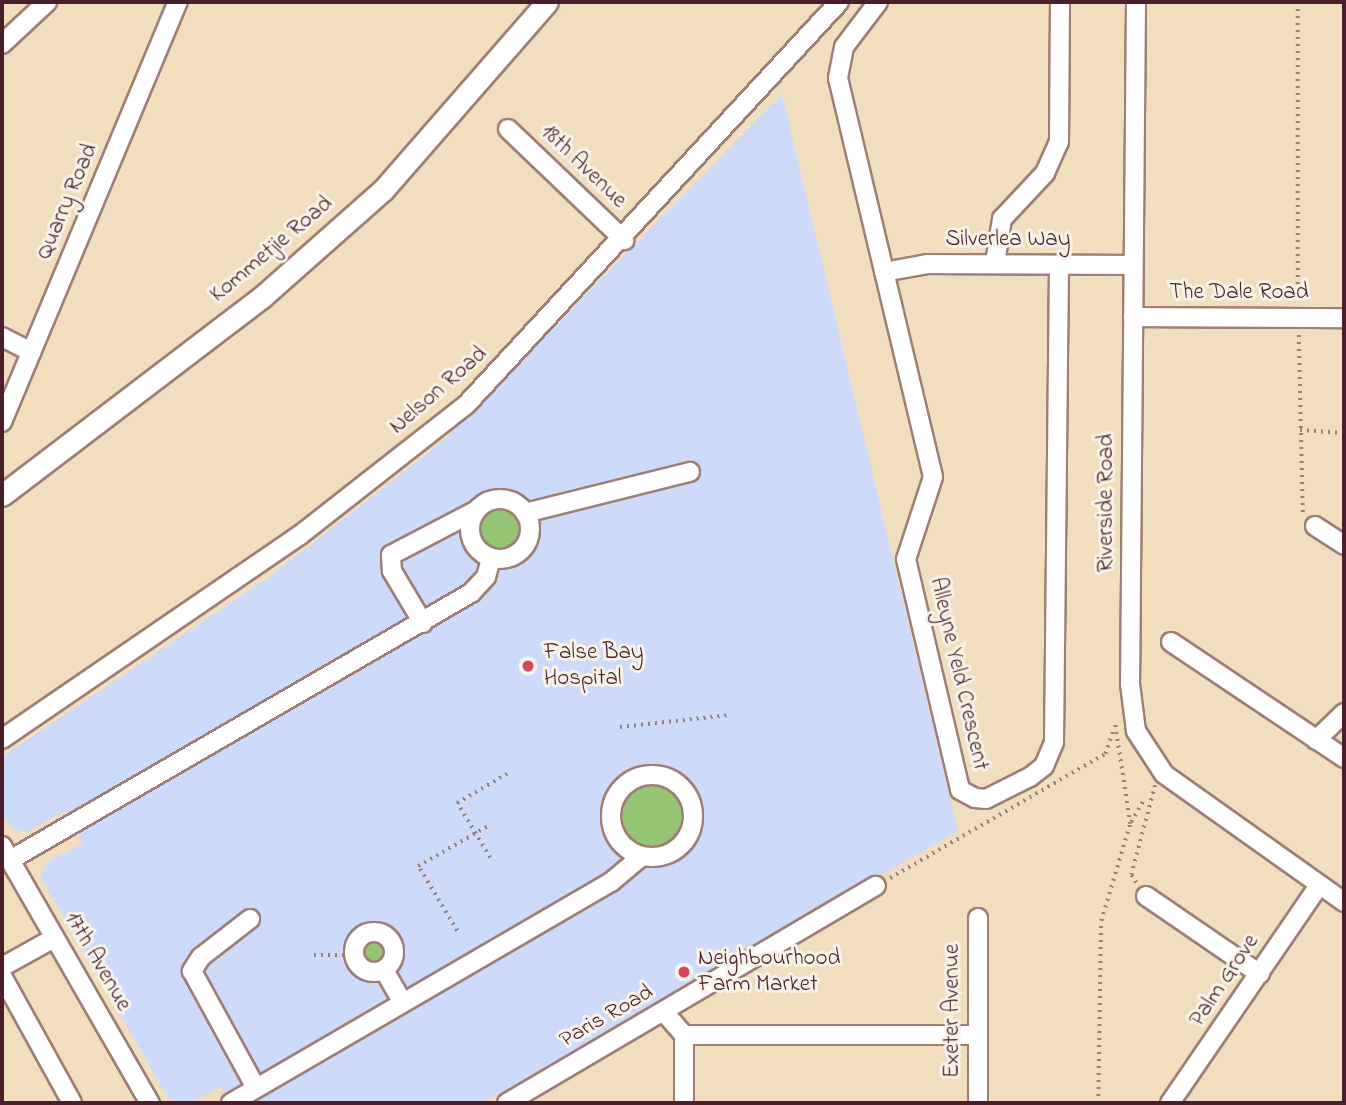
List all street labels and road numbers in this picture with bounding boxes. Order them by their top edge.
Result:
street label: 18th Avenue [534,119,632,215]
street label: Quarry Road [31,140,105,264]
street label: Kommetjie Road [205,191,339,309]
street label: Silverlea Way [945,226,1071,254]
street label: The Dale Road [1169,279,1309,307]
street label: Nelson Road [384,341,494,441]
street label: Riverside Road [1093,434,1121,572]
street label: Alleyne Yeld Crescent [922,575,994,773]
street label: 17th Avenue [58,907,136,1017]
street label: Palm Grove [1184,930,1266,1032]
street label: Exeter Avenue [939,944,967,1078]
street label: Paris Road [555,979,659,1055]

